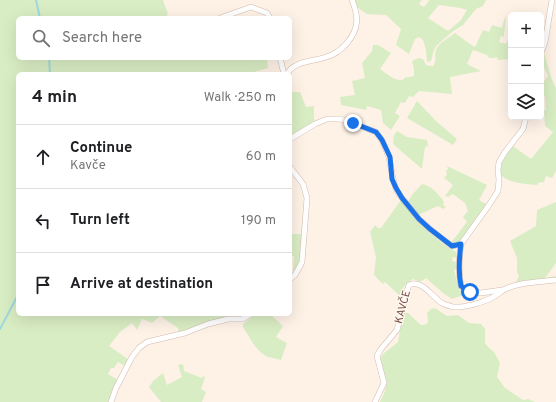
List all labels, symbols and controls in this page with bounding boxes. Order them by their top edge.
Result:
map controls [508,12,544,120]
button: + [508,12,544,48]
search box [16,16,292,60]
icon: search [30,27,52,49]
text: Search here [62,29,142,48]
button: − [508,48,544,84]
button: layers [508,84,544,120]
text: 4 min [32,87,77,109]
text: Walk · 250 m [204,90,276,106]
route end [344,114,362,132]
text: Continue [70,139,132,158]
icon: ahead [32,146,54,168]
text: 60 m [246,149,276,165]
text: Kavče [70,158,106,174]
icon: left [32,210,54,232]
text: Turn left [70,211,130,230]
text: 190 m [241,213,276,229]
icon: arrive [32,274,54,296]
text: Arrive at destination [70,275,213,294]
route start [461,283,479,301]
street label: KAVČE [391,289,414,325]

